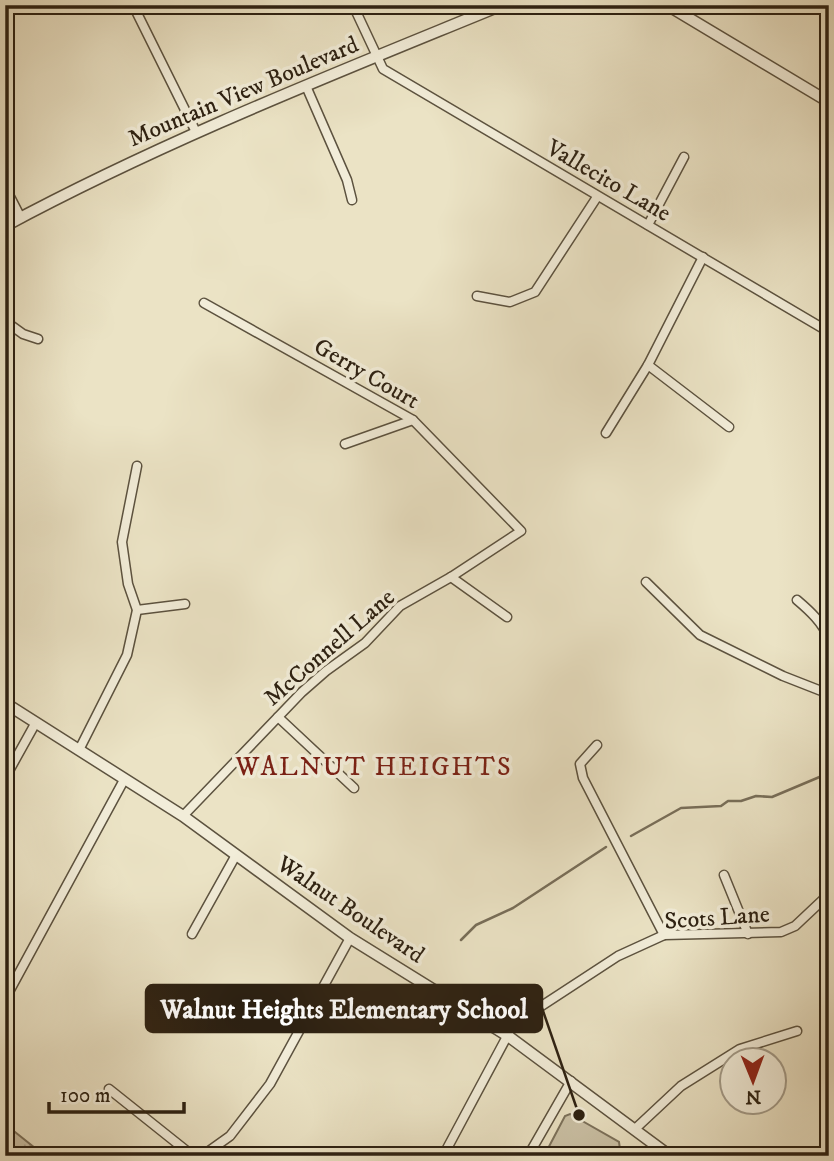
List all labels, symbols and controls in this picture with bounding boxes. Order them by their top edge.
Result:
street label: Mountain View Boulevard [124,30,363,154]
street label: Vallecito Lane [540,133,676,229]
street label: Gerry Court [308,332,425,416]
street label: McConnell Lane [258,583,401,713]
district label: WALNUT HEIGHTS [234,751,513,784]
street label: Walnut Boulevard [270,849,430,970]
street label: Scots Lane [663,899,771,937]
callout: Walnut Heights Elementary School [146,985,542,1032]
text: Walnut Heights Elementary School [159,994,529,1027]
north arrow [718,1046,788,1116]
scale bar [49,1070,184,1114]
text: 100 m [60,1083,111,1109]
text: N [745,1085,761,1108]

